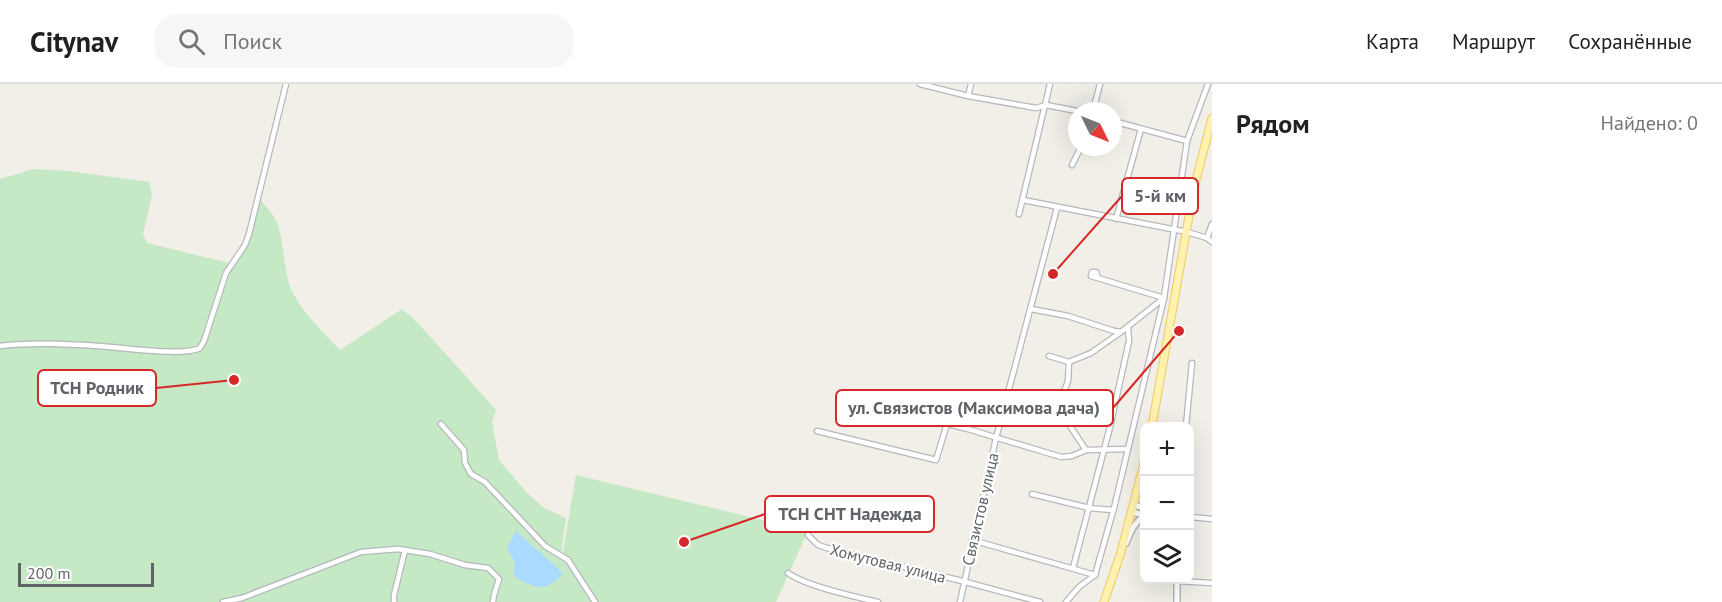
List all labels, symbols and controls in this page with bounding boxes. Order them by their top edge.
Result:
search box [154,14,574,68]
text: Citynav [30,23,118,60]
icon: search [175,25,208,58]
text: Поиск [223,27,282,55]
text: Карта [1366,28,1419,55]
text: Маршрут [1452,28,1535,55]
text: Сохранённые [1568,28,1692,55]
north arrow [1068,102,1122,156]
text: Рядом [1236,107,1310,140]
text: Найдено: 0 [1601,110,1698,136]
callout: 5-й км [1122,178,1198,214]
text: 5-й км [1134,184,1186,207]
callout: ТСН Родник [38,370,156,406]
text: ТСН Родник [50,376,144,399]
callout: ул. Связистов (Максимова дача) [836,390,1113,426]
text: ул. Связистов (Максимова дача) [847,396,1100,419]
map controls [1140,422,1194,584]
button: + [1140,422,1194,476]
street label: Связистов улица [957,451,1003,567]
button: − [1140,476,1194,530]
callout: ТСН СНТ Надежда [765,496,934,532]
text: ТСН СНТ Надежда [778,502,922,525]
button: layers [1140,530,1194,584]
street label: Хомутовая улица [828,539,948,587]
scale bar [18,560,154,588]
text: 200 m [27,563,70,583]

